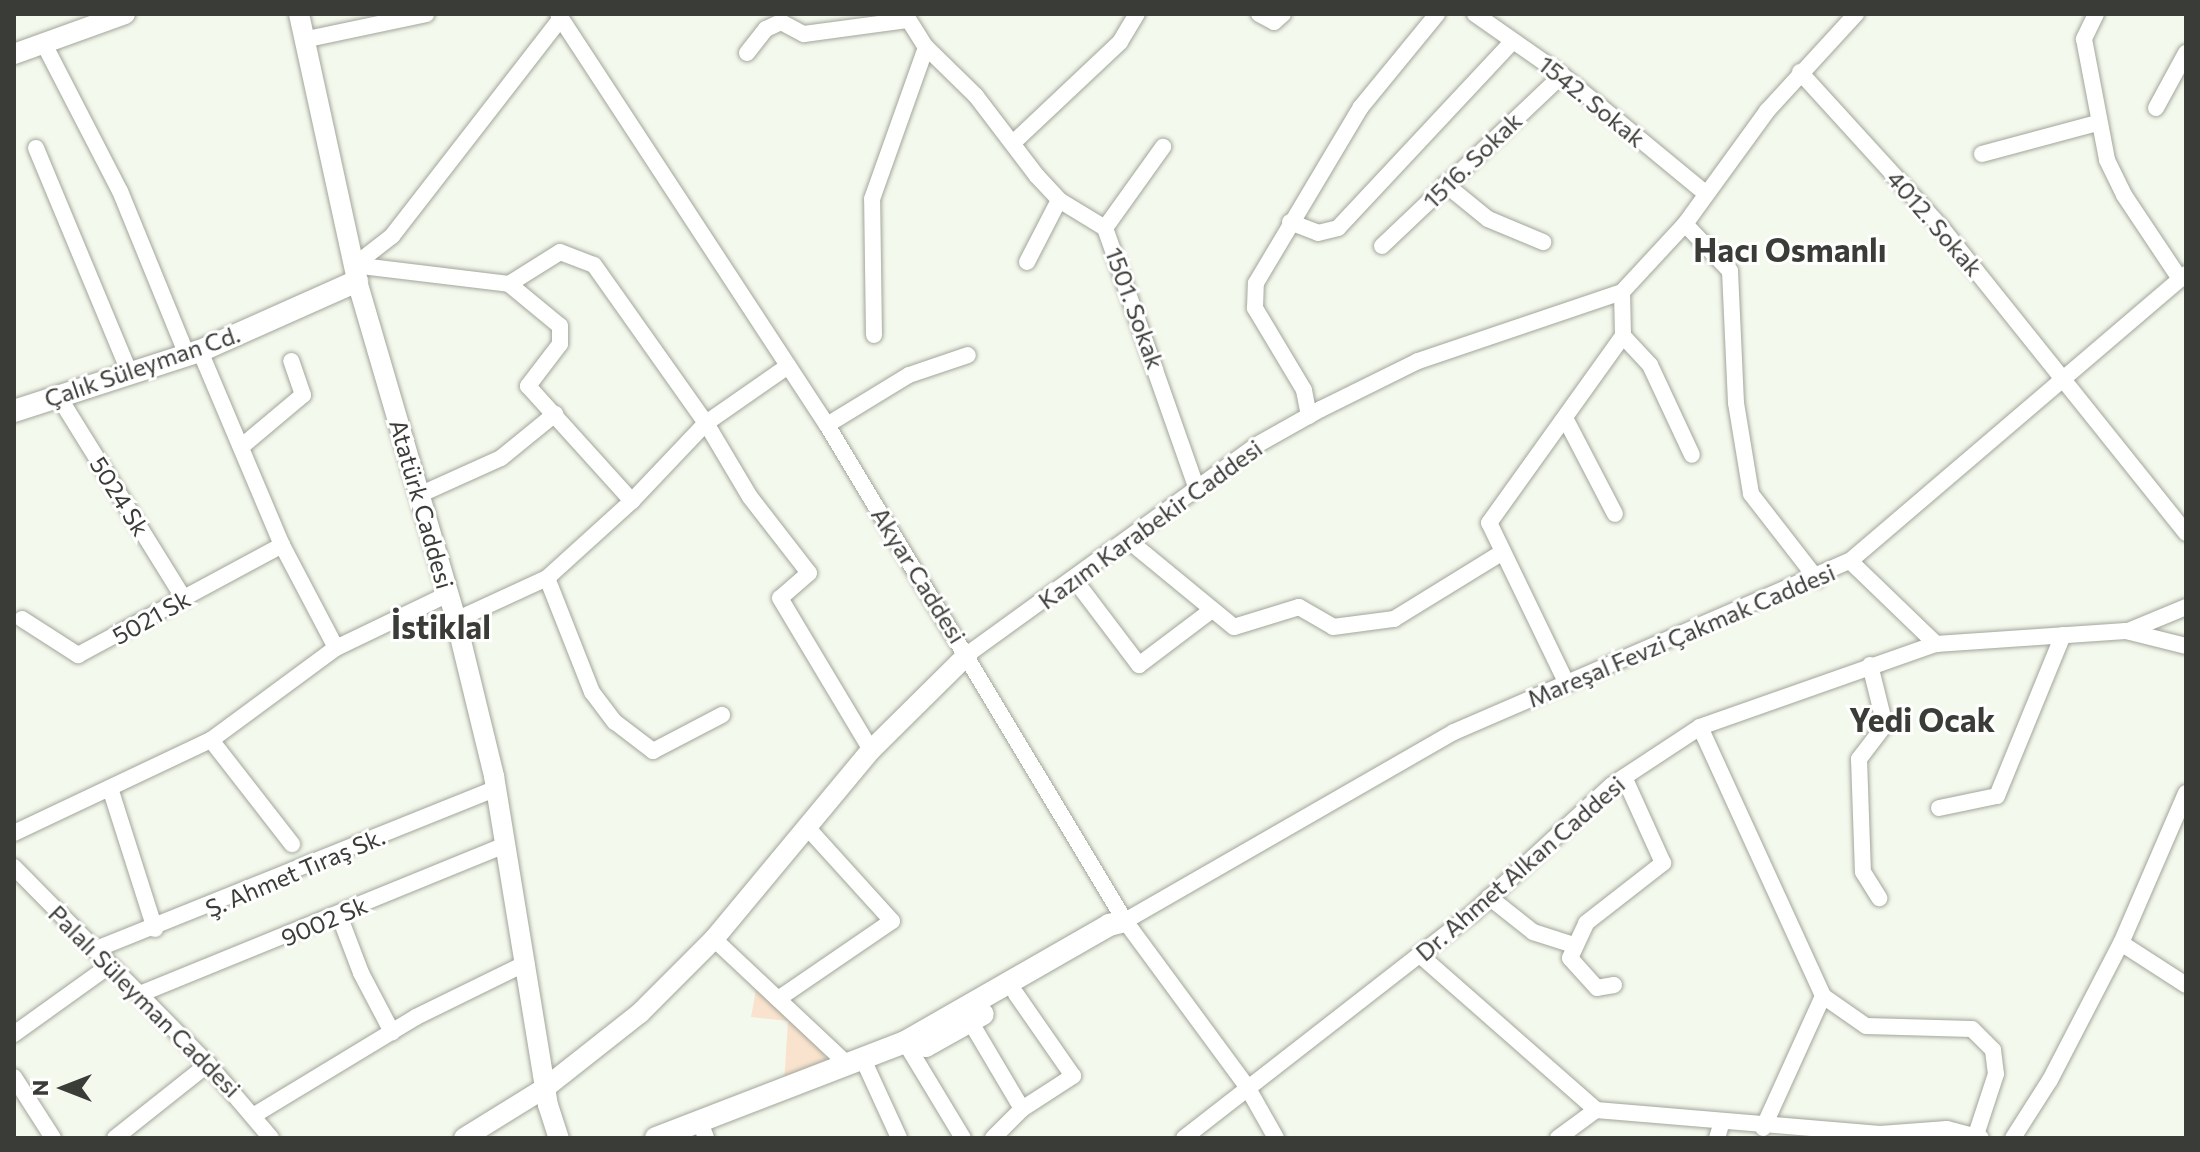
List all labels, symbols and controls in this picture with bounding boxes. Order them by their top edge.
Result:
street label: 1542. Sokak [1533,49,1651,153]
street label: 1516. Sokak [1417,106,1527,214]
street label: 4012. Sokak [1881,164,1989,282]
district label: Hacı Osmanlı [1693,230,1887,268]
street label: 1501. Sokak [1100,243,1170,373]
street label: Çalık Süleyman Cd. [40,319,244,413]
street label: Atatürk Caddesi [384,416,460,592]
street label: Kazım Karabekir Caddesi [1033,433,1267,615]
street label: 5024 Sk [84,451,156,541]
street label: Akyar Caddesi [866,502,972,648]
street label: Mareşal Fevzi Çakmak Caddesi [1523,557,1839,713]
street label: 5021 Sk [107,584,195,650]
district label: İstiklal [391,607,491,645]
district label: Yedi Ocak [1849,700,1995,738]
street label: Dr. Ahmet Alkan Caddesi [1410,769,1630,967]
street label: Ş. Ahmet Tıraş Sk. [201,821,389,923]
street label: 9002 Sk [277,890,371,952]
street label: Palalı Süleyman Caddesi [43,899,247,1103]
north arrow [24,1048,104,1128]
text: N [26,1080,53,1096]

